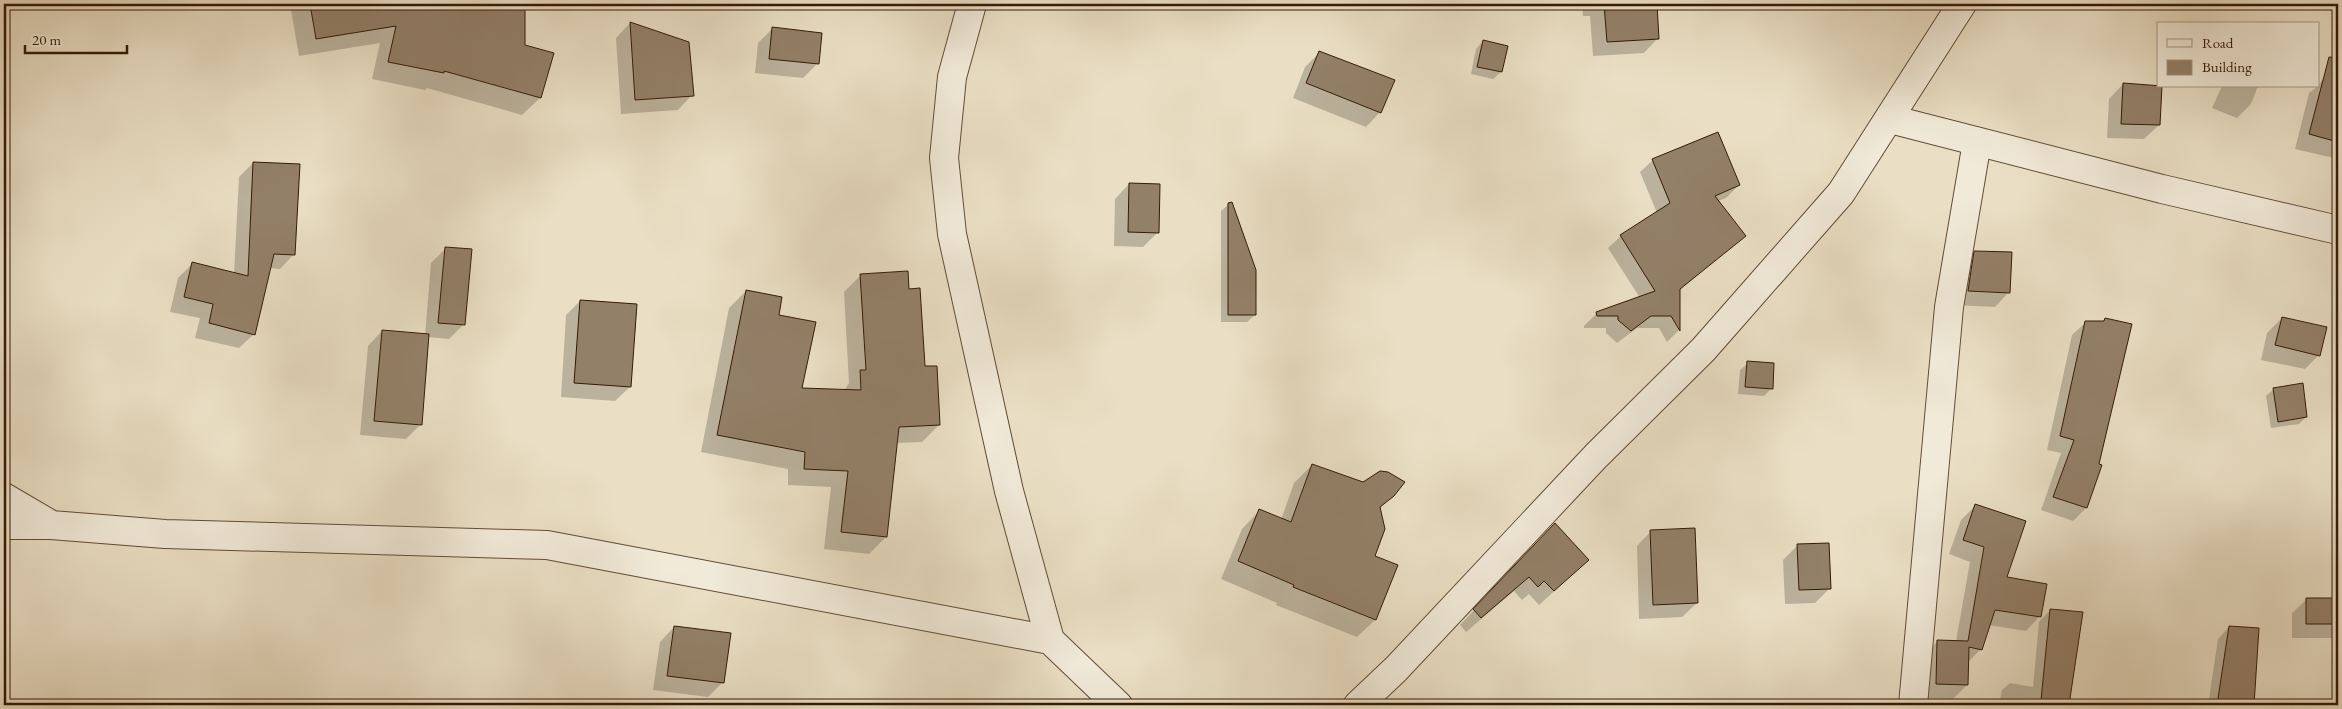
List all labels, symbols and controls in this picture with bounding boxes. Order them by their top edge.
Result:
scale bar [25,22,128,54]
legend [2157,22,2320,88]
text: 20 m [32,30,61,49]
text: Road [2202,33,2234,52]
text: Building [2202,57,2252,76]

